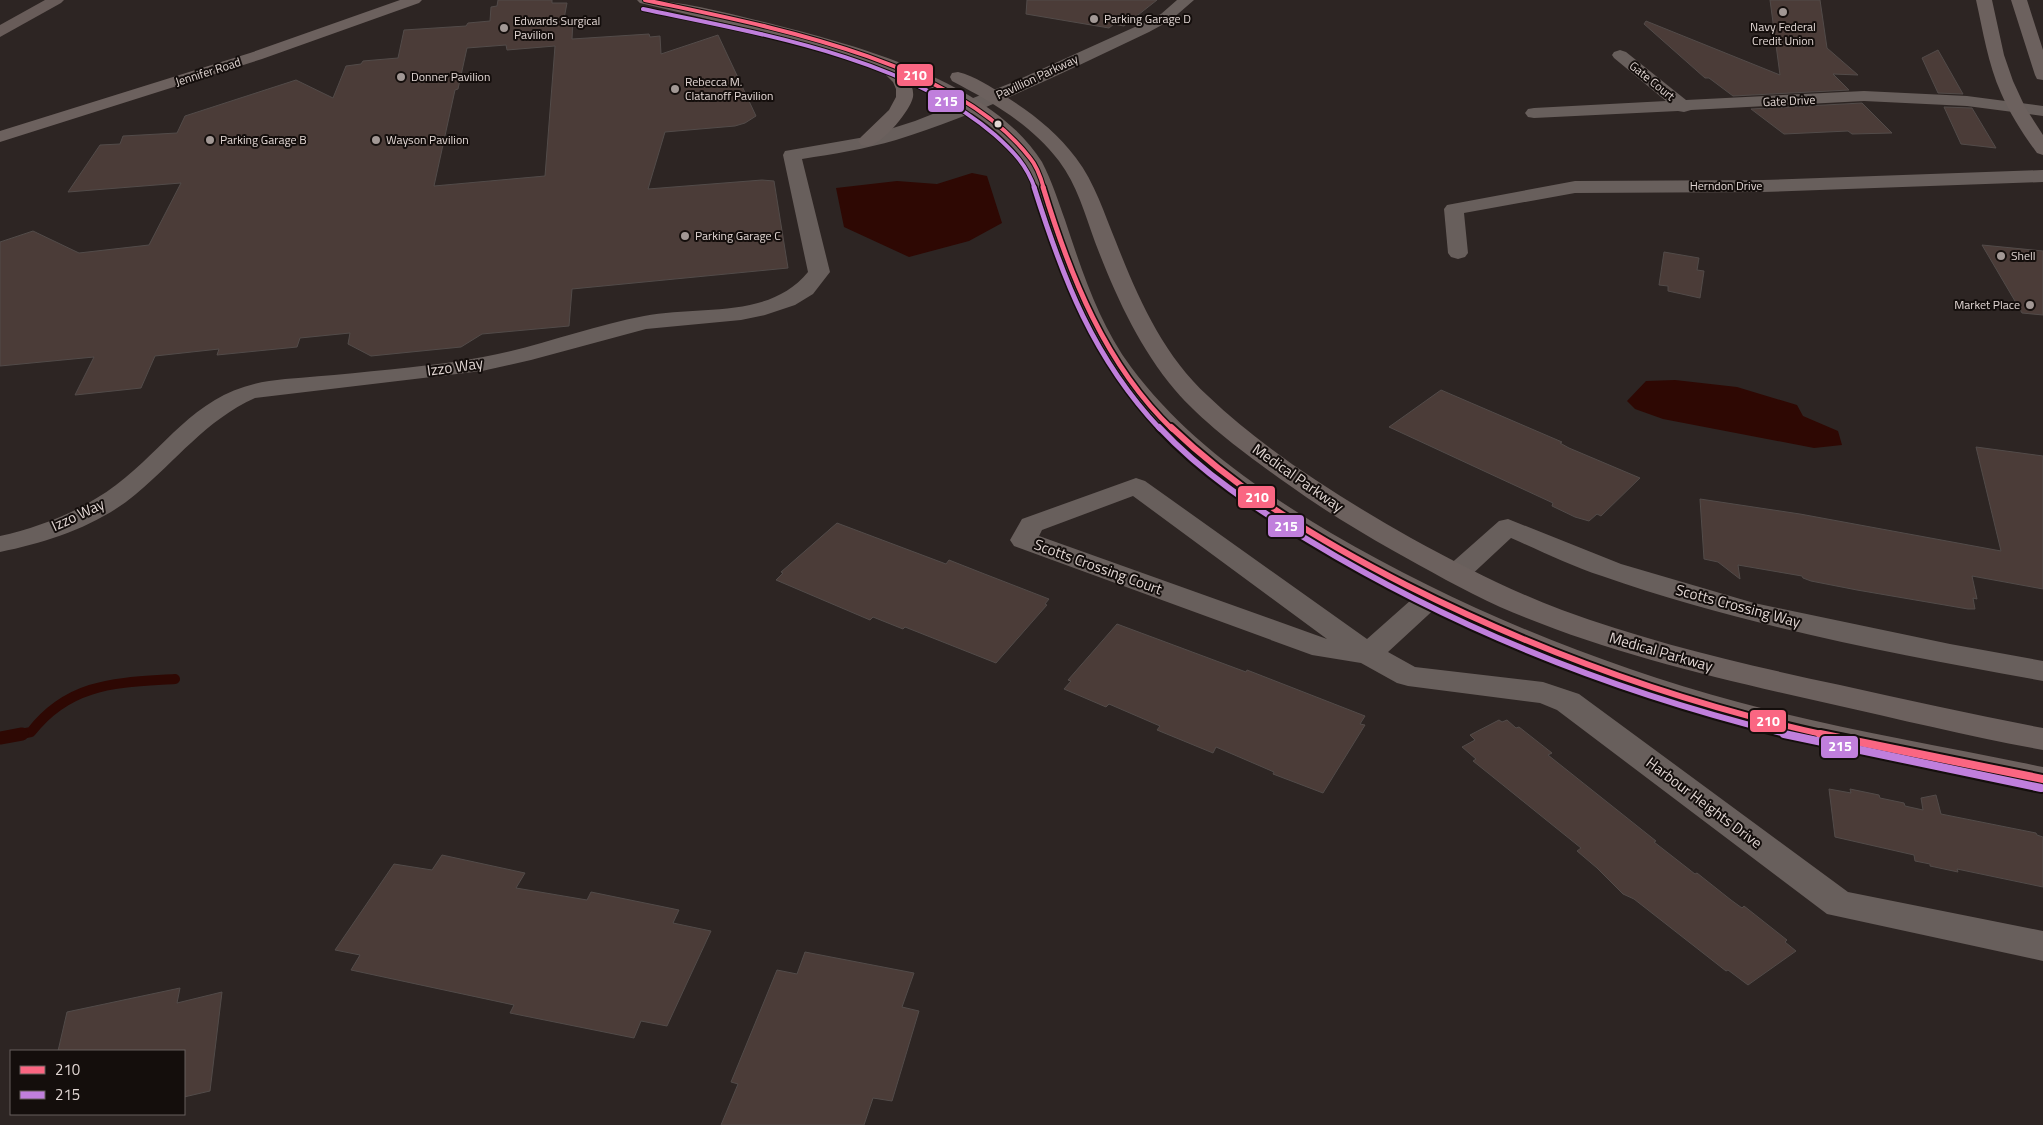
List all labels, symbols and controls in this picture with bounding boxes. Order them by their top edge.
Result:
marker: Navy Federal Credit Union [1777,6,1789,18]
place label: Parking Garage D [1104,9,1191,28]
place label: Edwards Surgical Pavilion [514,11,600,44]
marker: Parking Garage D [1088,13,1100,25]
place label: Navy Federal Credit Union [1750,17,1816,50]
marker: Edwards Surgical Pavilion [498,22,510,34]
street label: Pavillion Parkway [993,49,1081,104]
street label: Jennifer Road [173,52,243,91]
street label: Gate Court [1625,56,1680,105]
line badge: 210 [896,63,934,87]
text: 210 [903,64,927,85]
place label: Donner Pavilion [411,67,490,86]
marker: Donner Pavilion [395,71,407,83]
place label: Rebecca M. Clatanoff Pavilion [685,72,774,105]
marker: Rebecca M. Clatanoff Pavilion [669,83,681,95]
line badge: 215 [927,89,965,113]
text: 215 [934,90,958,111]
street label: Gate Drive [1762,90,1816,111]
unlabelled marker [993,119,1003,129]
place label: Parking Garage B [220,130,307,149]
place label: Wayson Pavilion [386,130,469,149]
marker: Parking Garage B [204,134,216,146]
marker: Wayson Pavilion [370,134,382,146]
street label: Herndon Drive [1690,176,1762,195]
place label: Parking Garage C [695,226,781,245]
marker: Parking Garage C [679,230,691,242]
place label: Shell [2011,246,2036,265]
marker: Shell [1995,250,2007,262]
place label: Market Place [1954,295,2020,314]
marker: Market Place [2024,299,2036,311]
street label: Izzo Way [425,351,484,382]
street label: Medical Parkway [1248,438,1349,518]
line badge: 210 [1237,485,1276,509]
text: 210 [1245,486,1269,507]
street label: Izzo Way [47,492,108,537]
line badge: 215 [1267,514,1305,538]
text: 215 [1274,515,1298,536]
street label: Scotts Crossing Court [1031,533,1166,601]
street label: Scotts Crossing Way [1673,578,1803,633]
street label: Medical Parkway [1607,626,1716,677]
line badge: 210 [1749,709,1787,733]
text: 210 [1756,710,1780,731]
line badge: 215 [1820,735,1859,759]
text: 215 [1828,735,1852,756]
street label: Harbour Heights Drive [1641,751,1767,854]
legend [10,1050,185,1115]
text: 210 [55,1058,80,1081]
text: 215 [55,1083,80,1106]

